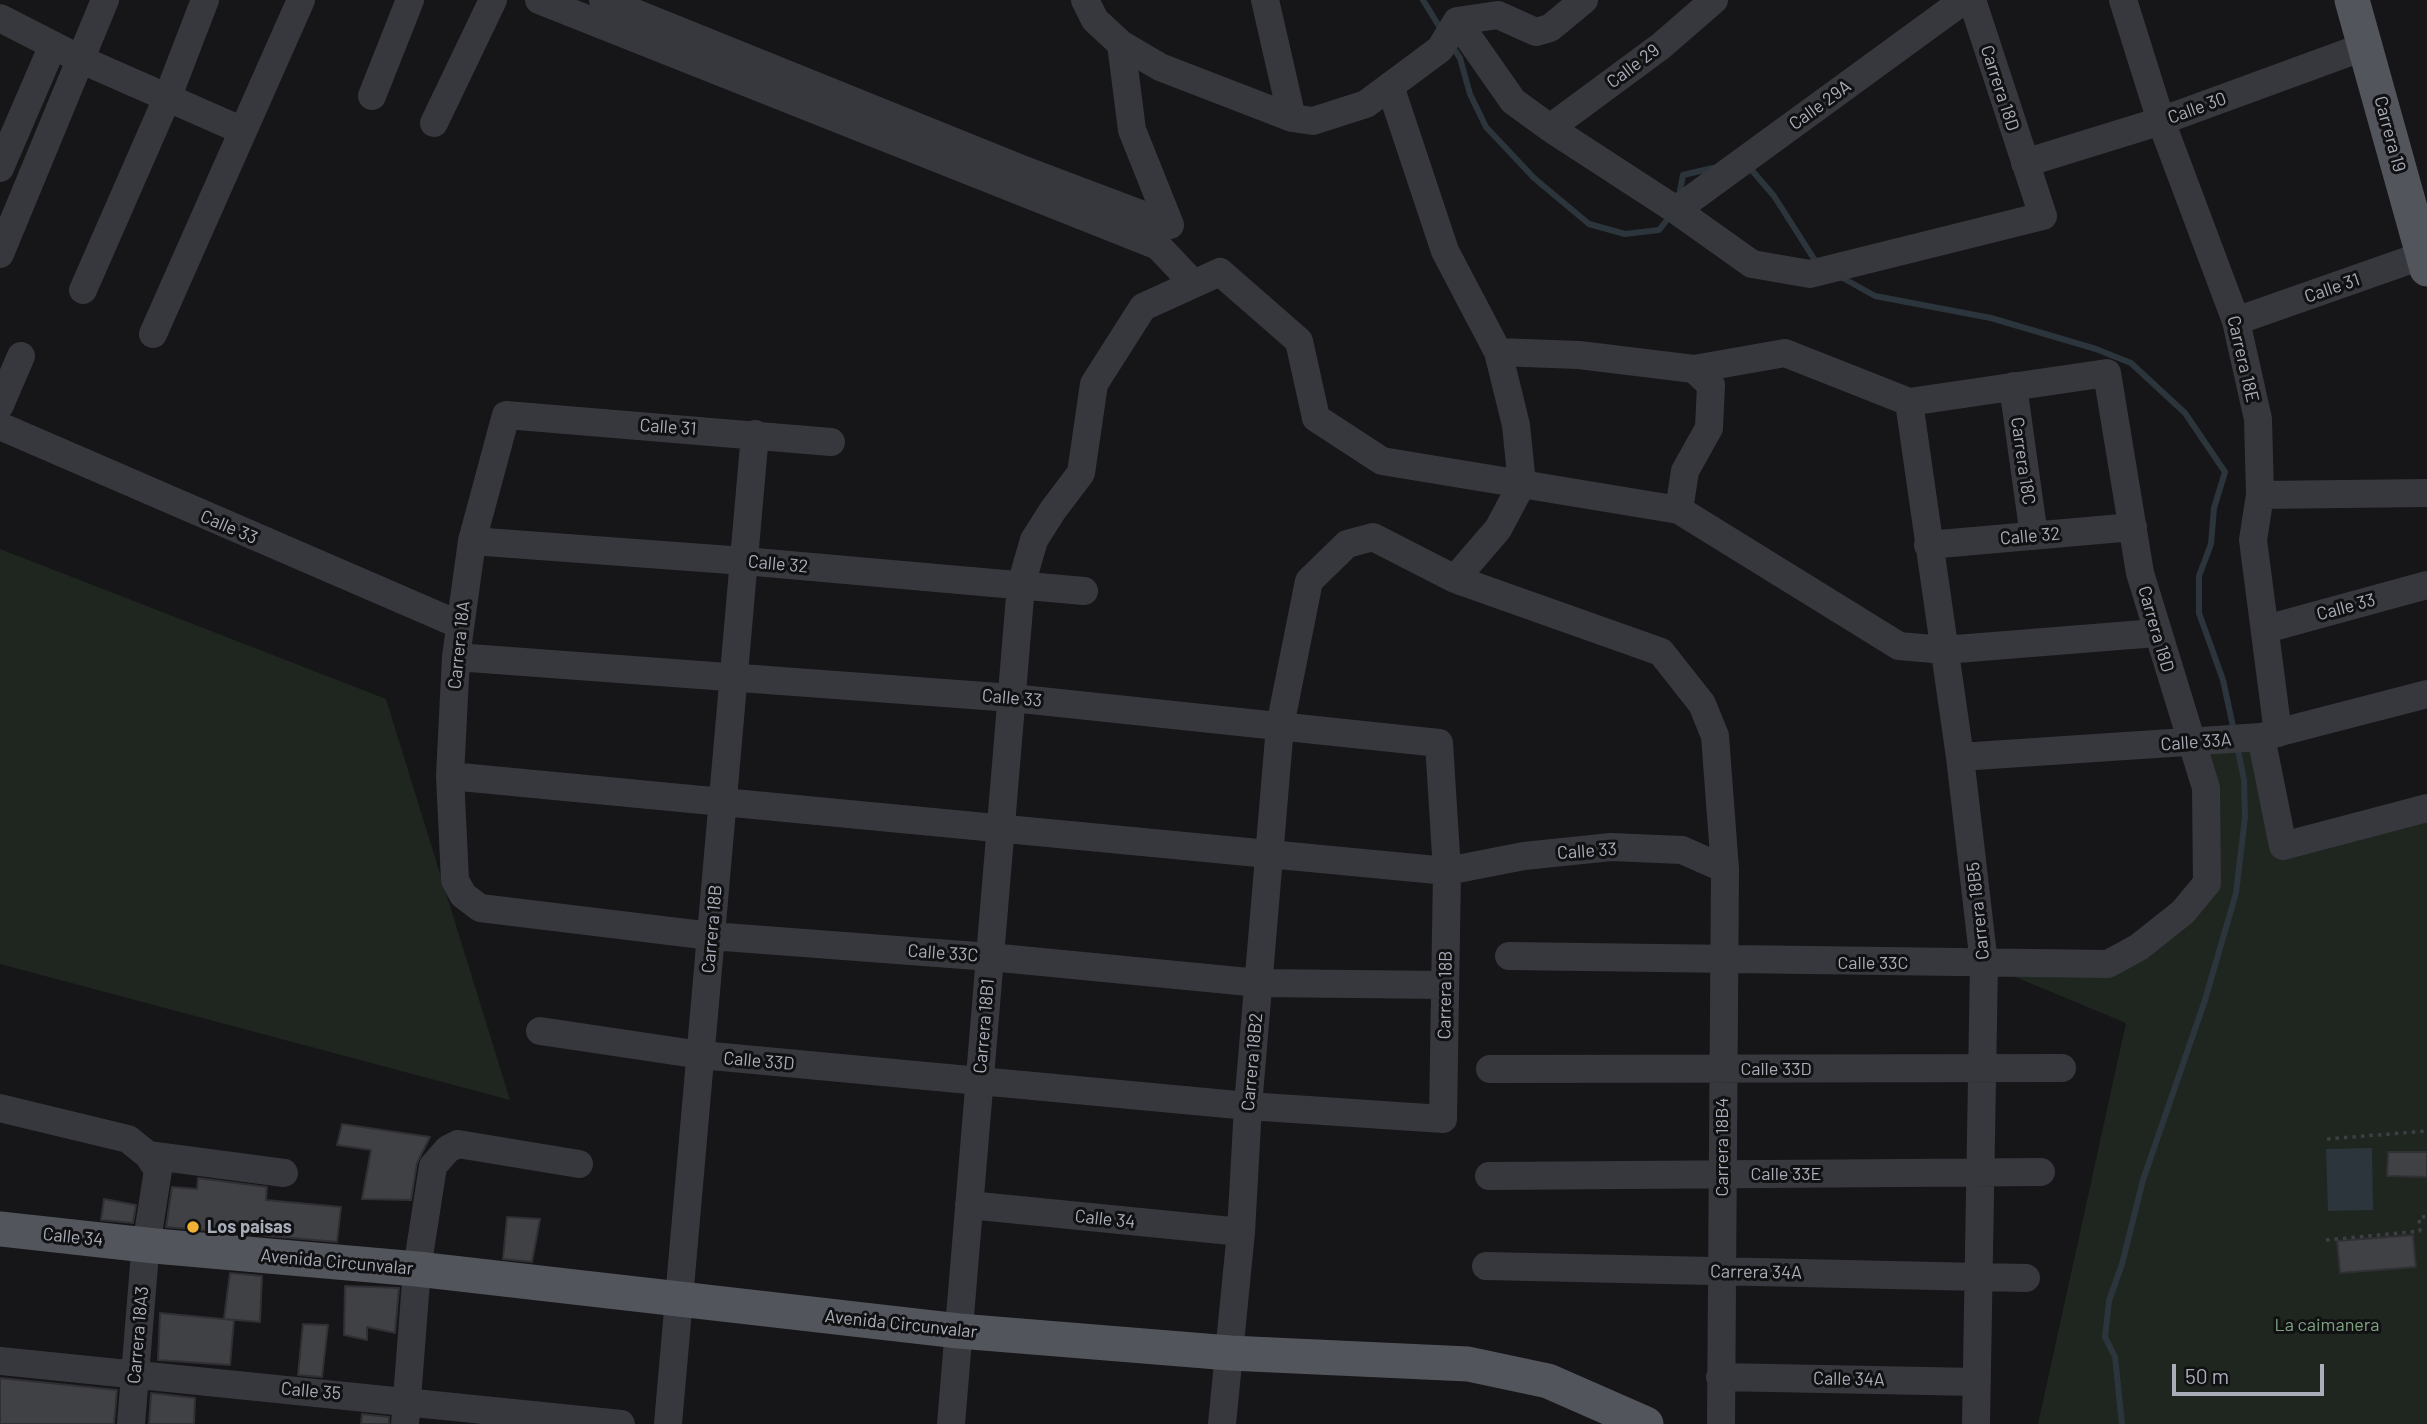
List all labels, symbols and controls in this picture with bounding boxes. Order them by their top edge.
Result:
street label: Calle 29 [1602,39,1664,93]
street label: Carrera 18D [1976,42,2024,134]
street label: Calle 29A [1785,75,1855,135]
street label: Calle 30 [2165,87,2229,129]
street label: Carrera 19 [2370,94,2410,174]
street label: Calle 31 [2302,269,2362,307]
street label: Carrera 18E [2223,313,2263,405]
street label: Calle 31 [639,414,697,440]
street label: Carrera 18C [2006,416,2040,506]
street label: Calle 33 [197,505,261,549]
street label: Calle 32 [1999,523,2061,549]
street label: Calle 32 [747,551,809,577]
street label: Carrera 18D [2133,583,2179,675]
street label: Calle 33 [2314,589,2378,625]
street label: Carrera 18A [444,600,474,690]
street label: Calle 33 [981,685,1043,711]
street label: Calle 33A [2160,729,2232,755]
street label: Calle 33 [1556,838,1618,864]
street label: Carrera 18B5 [1962,861,1994,961]
street label: Carrera 18B [697,884,727,974]
street label: Calle 33C [907,940,979,966]
street label: Carrera 18B [1433,950,1457,1040]
street label: Calle 33C [1838,952,1908,974]
street label: Carrera 18B1 [969,978,999,1074]
street label: Carrera 18B2 [1237,1012,1267,1112]
street label: Calle 33D [723,1047,795,1075]
street label: Calle 33D [1740,1058,1812,1080]
street label: Carrera 18B4 [1711,1098,1733,1196]
street label: Calle 33E [1751,1163,1821,1185]
street label: Calle 34 [1074,1205,1136,1233]
place label: Los paisas [207,1216,292,1238]
marker: Los paisas [185,1219,201,1235]
street label: Calle 34 [42,1223,104,1251]
street label: Avenida Circunvalar [260,1245,414,1279]
street label: Carrera 34A [1710,1260,1802,1284]
street label: Carrera 18A3 [123,1285,153,1385]
street label: Avenida Circunvalar [824,1305,978,1343]
park label: La caimanera [2274,1314,2380,1336]
scale bar [2175,1350,2327,1394]
text: 50 m [2185,1363,2229,1388]
street label: Calle 34A [1813,1368,1885,1390]
street label: Calle 35 [280,1378,342,1404]

